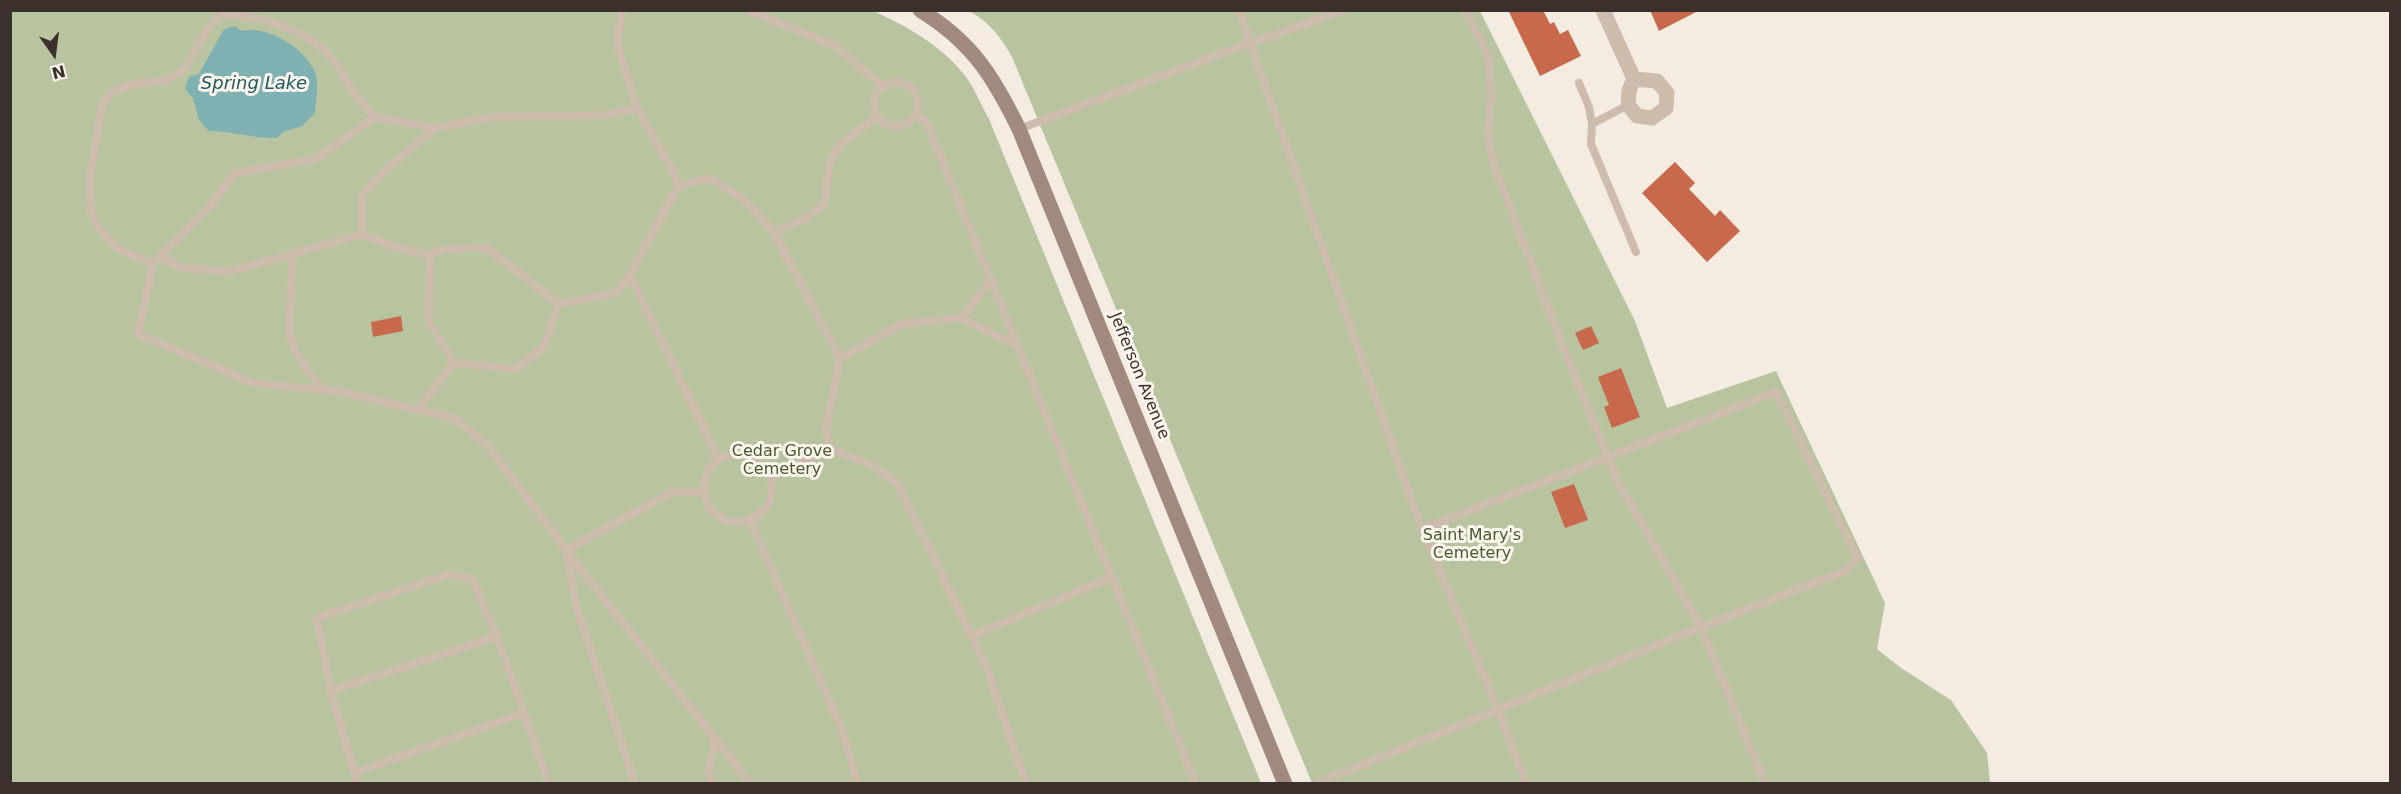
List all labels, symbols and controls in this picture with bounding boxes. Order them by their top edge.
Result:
north arrow [24,24,84,84]
text: N [50,61,67,83]
water label: Spring Lake [201,73,307,95]
street label: Jefferson Avenue [1105,310,1173,442]
park label: Cedar Grove Cemetery [732,442,832,480]
park label: Saint Mary's Cemetery [1423,526,1521,564]

